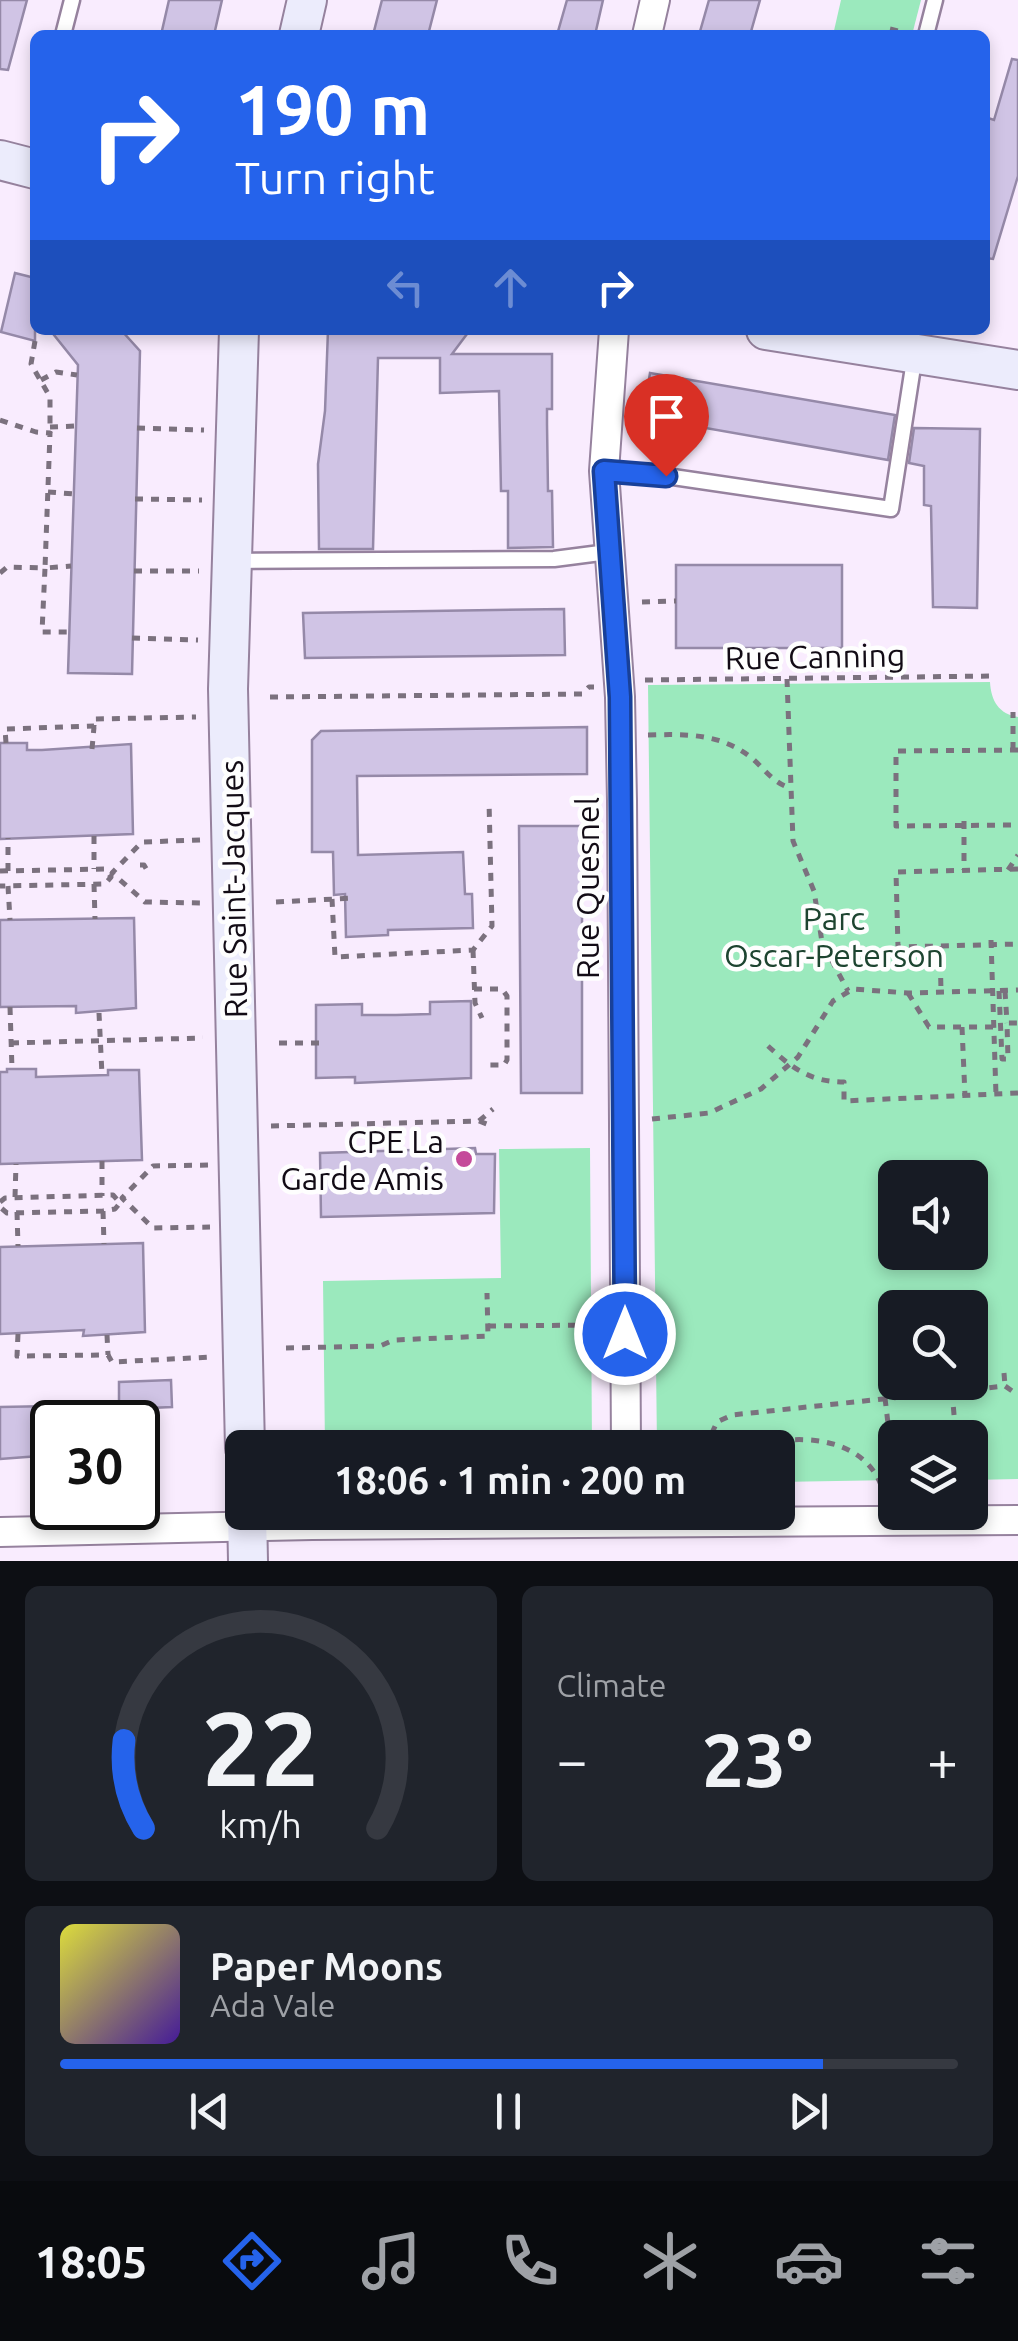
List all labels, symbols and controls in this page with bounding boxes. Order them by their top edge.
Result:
icon: right [70,70,200,200]
text: 190 m [235,70,430,148]
text: Turn right [235,152,435,203]
icon: left [378,260,433,315]
icon: ahead [483,260,538,315]
icon: right [588,260,643,315]
pin [624,374,709,477]
icon: arrive [639,389,694,444]
street label: Rue Canning [725,636,905,676]
street label: Rue Saint-Jacques [213,759,253,1019]
street label: Rue Quesnel [569,797,605,979]
park label: Parc Oscar-Peterson [724,900,944,973]
place label: CPE La Garde Amis [280,1123,444,1196]
marker: CPE La Garde Amis [453,1148,475,1170]
map controls [878,1160,988,1530]
button: sound [878,1160,988,1270]
position arrow [573,1282,677,1386]
button: search [878,1290,988,1400]
speed limit sign: 30 [30,1400,160,1530]
button: layers [878,1420,988,1530]
text: 18:06 · 1 min · 200 m [334,1459,686,1501]
text: Climate [557,1667,667,1703]
text: 22 [202,1689,319,1806]
text: 23° [702,1717,813,1801]
text: − [557,1729,588,1790]
text: + [927,1729,958,1790]
text: km/h [219,1805,302,1845]
text: Paper Moons [210,1945,443,1987]
text: Ada Vale [210,1987,336,2023]
icon: previous [182,2084,237,2139]
icon: pause [481,2084,536,2139]
icon: next [781,2084,836,2139]
icon: directions [217,2226,287,2296]
icon: music [356,2226,426,2296]
icon: phone [495,2226,565,2296]
icon: climate [635,2226,705,2296]
icon: car [774,2226,844,2296]
icon: filters [913,2226,983,2296]
text: 18:05 [35,2236,147,2287]

